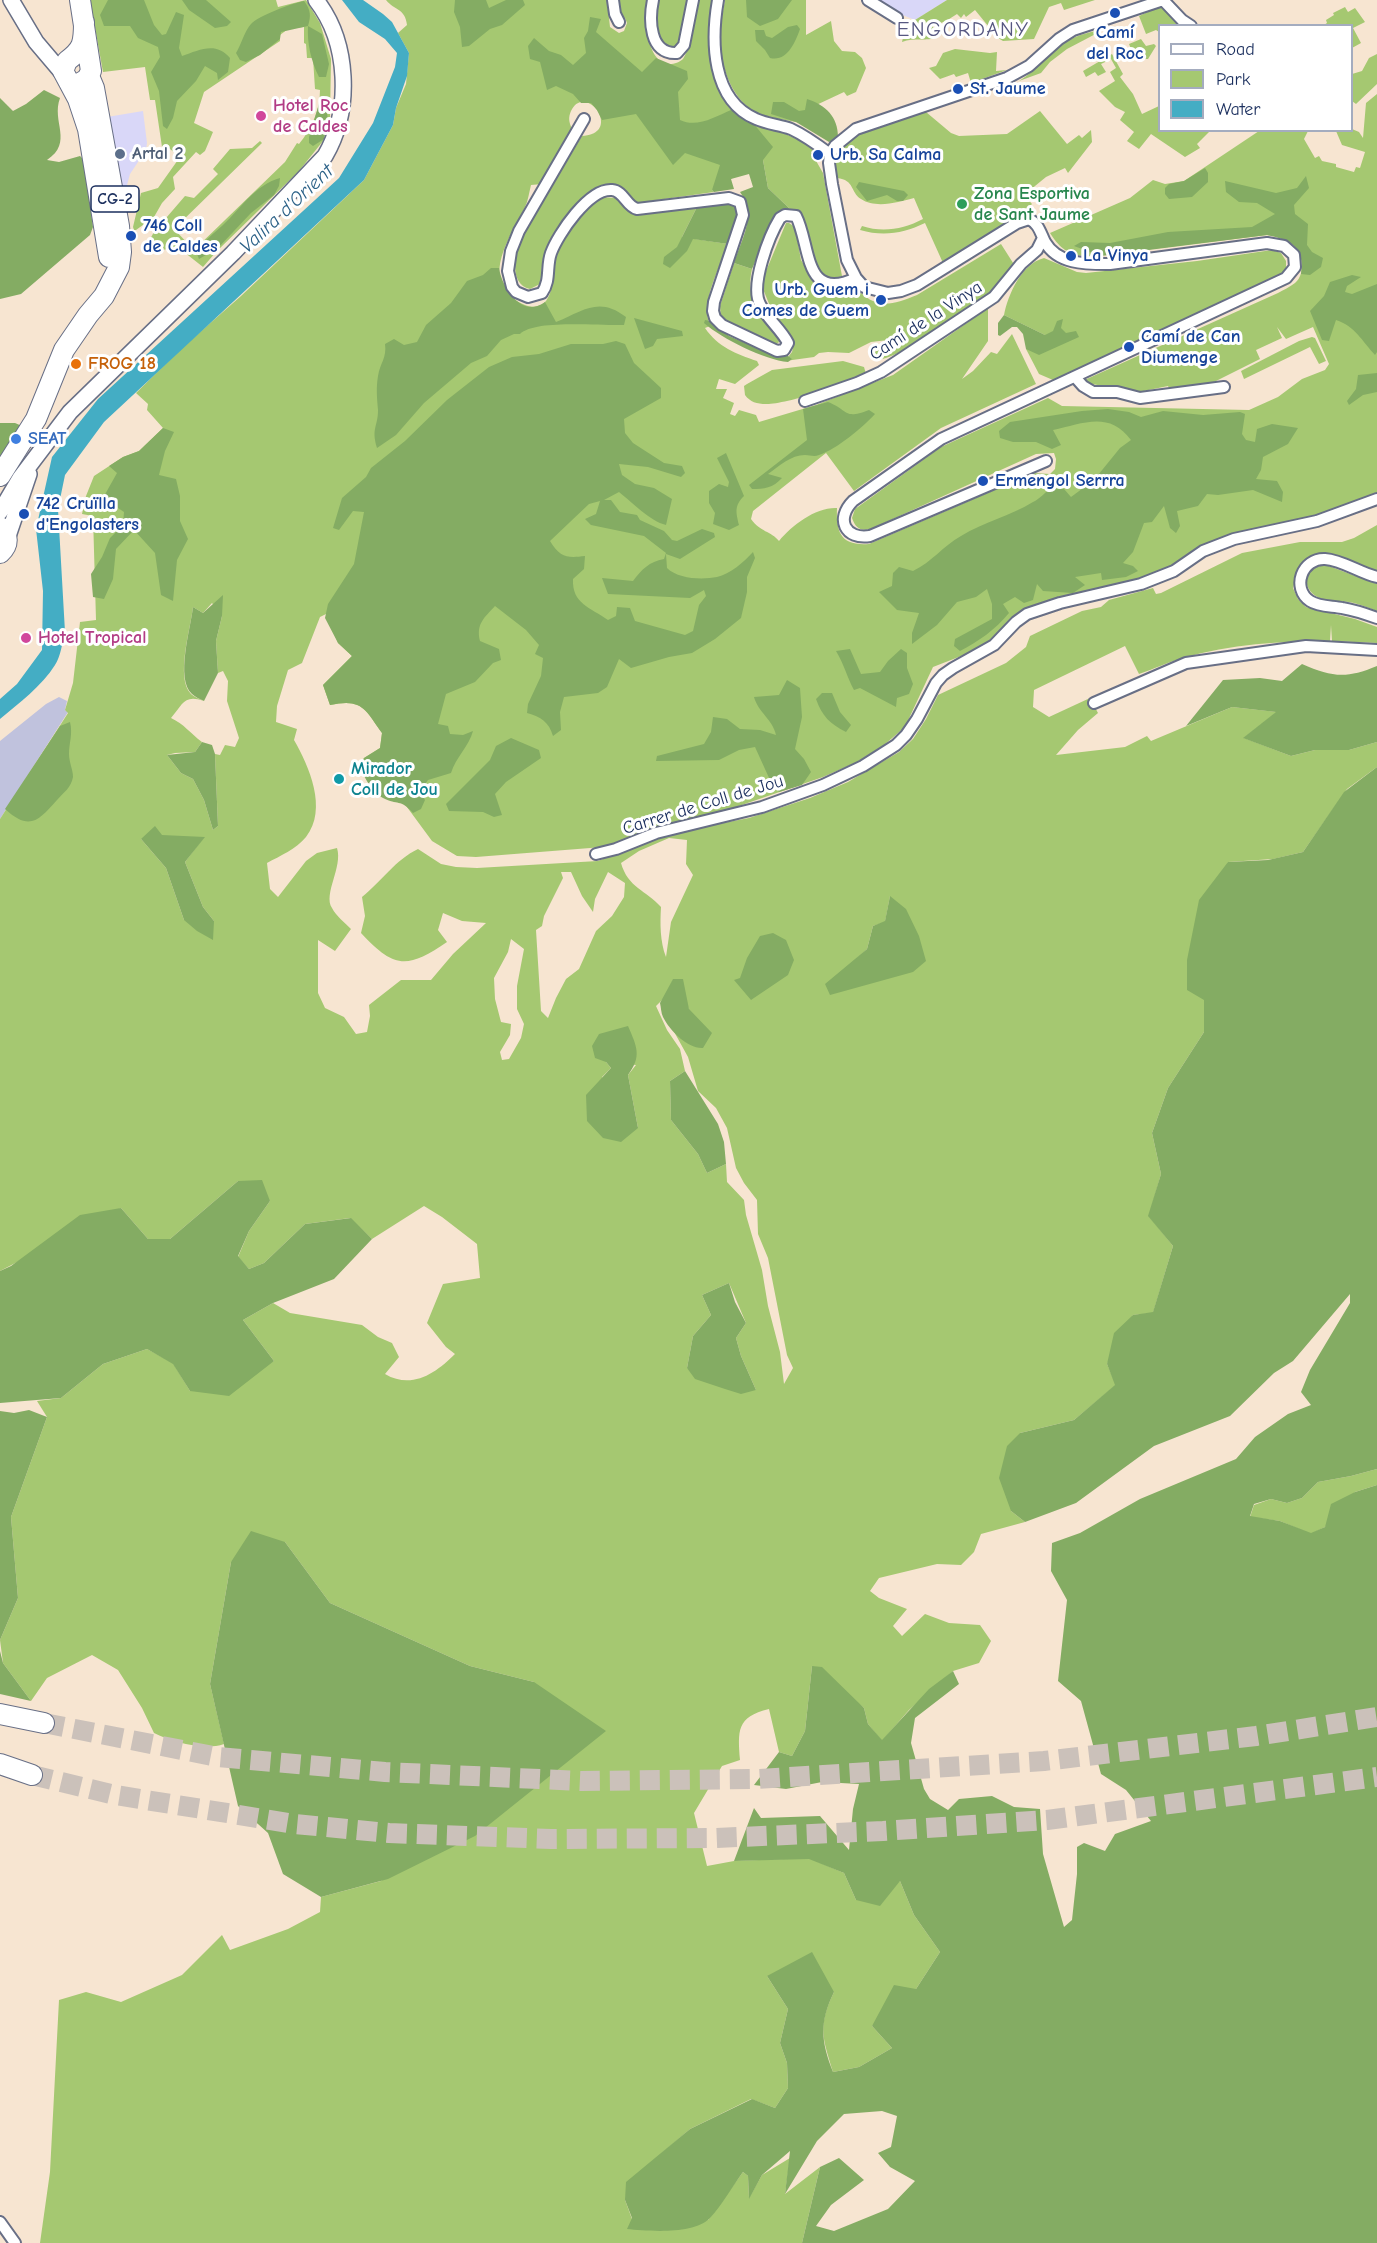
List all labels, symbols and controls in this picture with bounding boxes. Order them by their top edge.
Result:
marker: Camí del Roc [1108,6,1122,20]
district label: ENGORDANY [897,17,1029,43]
place label: Camí del Roc [1086,22,1144,64]
legend [1158,24,1353,132]
text: Road [1216,39,1255,60]
text: Park [1216,69,1250,90]
place label: St. Jaume [970,78,1046,100]
marker: St. Jaume [951,82,965,96]
place label: Hotel Roc de Caldes [273,95,348,138]
text: Water [1216,99,1260,120]
marker: Hotel Roc de Caldes [254,109,268,123]
place label: Artal 2 [132,143,183,165]
place label: Urb. Sa Calma [830,144,941,166]
marker: Artal 2 [113,147,127,161]
marker: Urb. Sa Calma [811,148,825,162]
water label: Valira d'Orient [235,159,339,259]
place label: Zona Esportiva de Sant Jaume [974,183,1090,226]
road number: CG-2 [91,186,139,212]
marker: Zona Esportiva de Sant Jaume [955,197,969,211]
place label: 746 Coll de Caldes [143,215,218,258]
marker: 746 Coll de Caldes [124,229,138,243]
place label: La Vinya [1083,245,1149,267]
marker: La Vinya [1064,249,1078,263]
street label: Camí de la Vinya [866,277,986,365]
place label: Urb. Guem i Comes de Guem [742,279,869,322]
marker: Urb. Guem i Comes de Guem [874,293,888,307]
place label: Camí de Can Diumenge [1141,326,1240,368]
marker: Camí de Can Diumenge [1122,340,1136,354]
place label: FROG 18 [88,353,156,375]
marker: FROG 18 [69,357,83,371]
place label: SEAT [28,428,66,450]
marker: SEAT [9,432,23,446]
place label: Ermengol Serrra [995,470,1125,492]
marker: Ermengol Serrra [976,474,990,488]
place label: 742 Cruïlla d'Engolasters [36,493,139,536]
marker: 742 Cruïlla d'Engolasters [17,507,31,521]
place label: Hotel Tropical [38,627,146,649]
marker: Hotel Tropical [19,631,33,645]
place label: Mirador Coll de Jou [351,758,438,800]
street label: Carrer de Coll de Jou [620,770,786,840]
marker: Mirador Coll de Jou [332,772,346,786]

